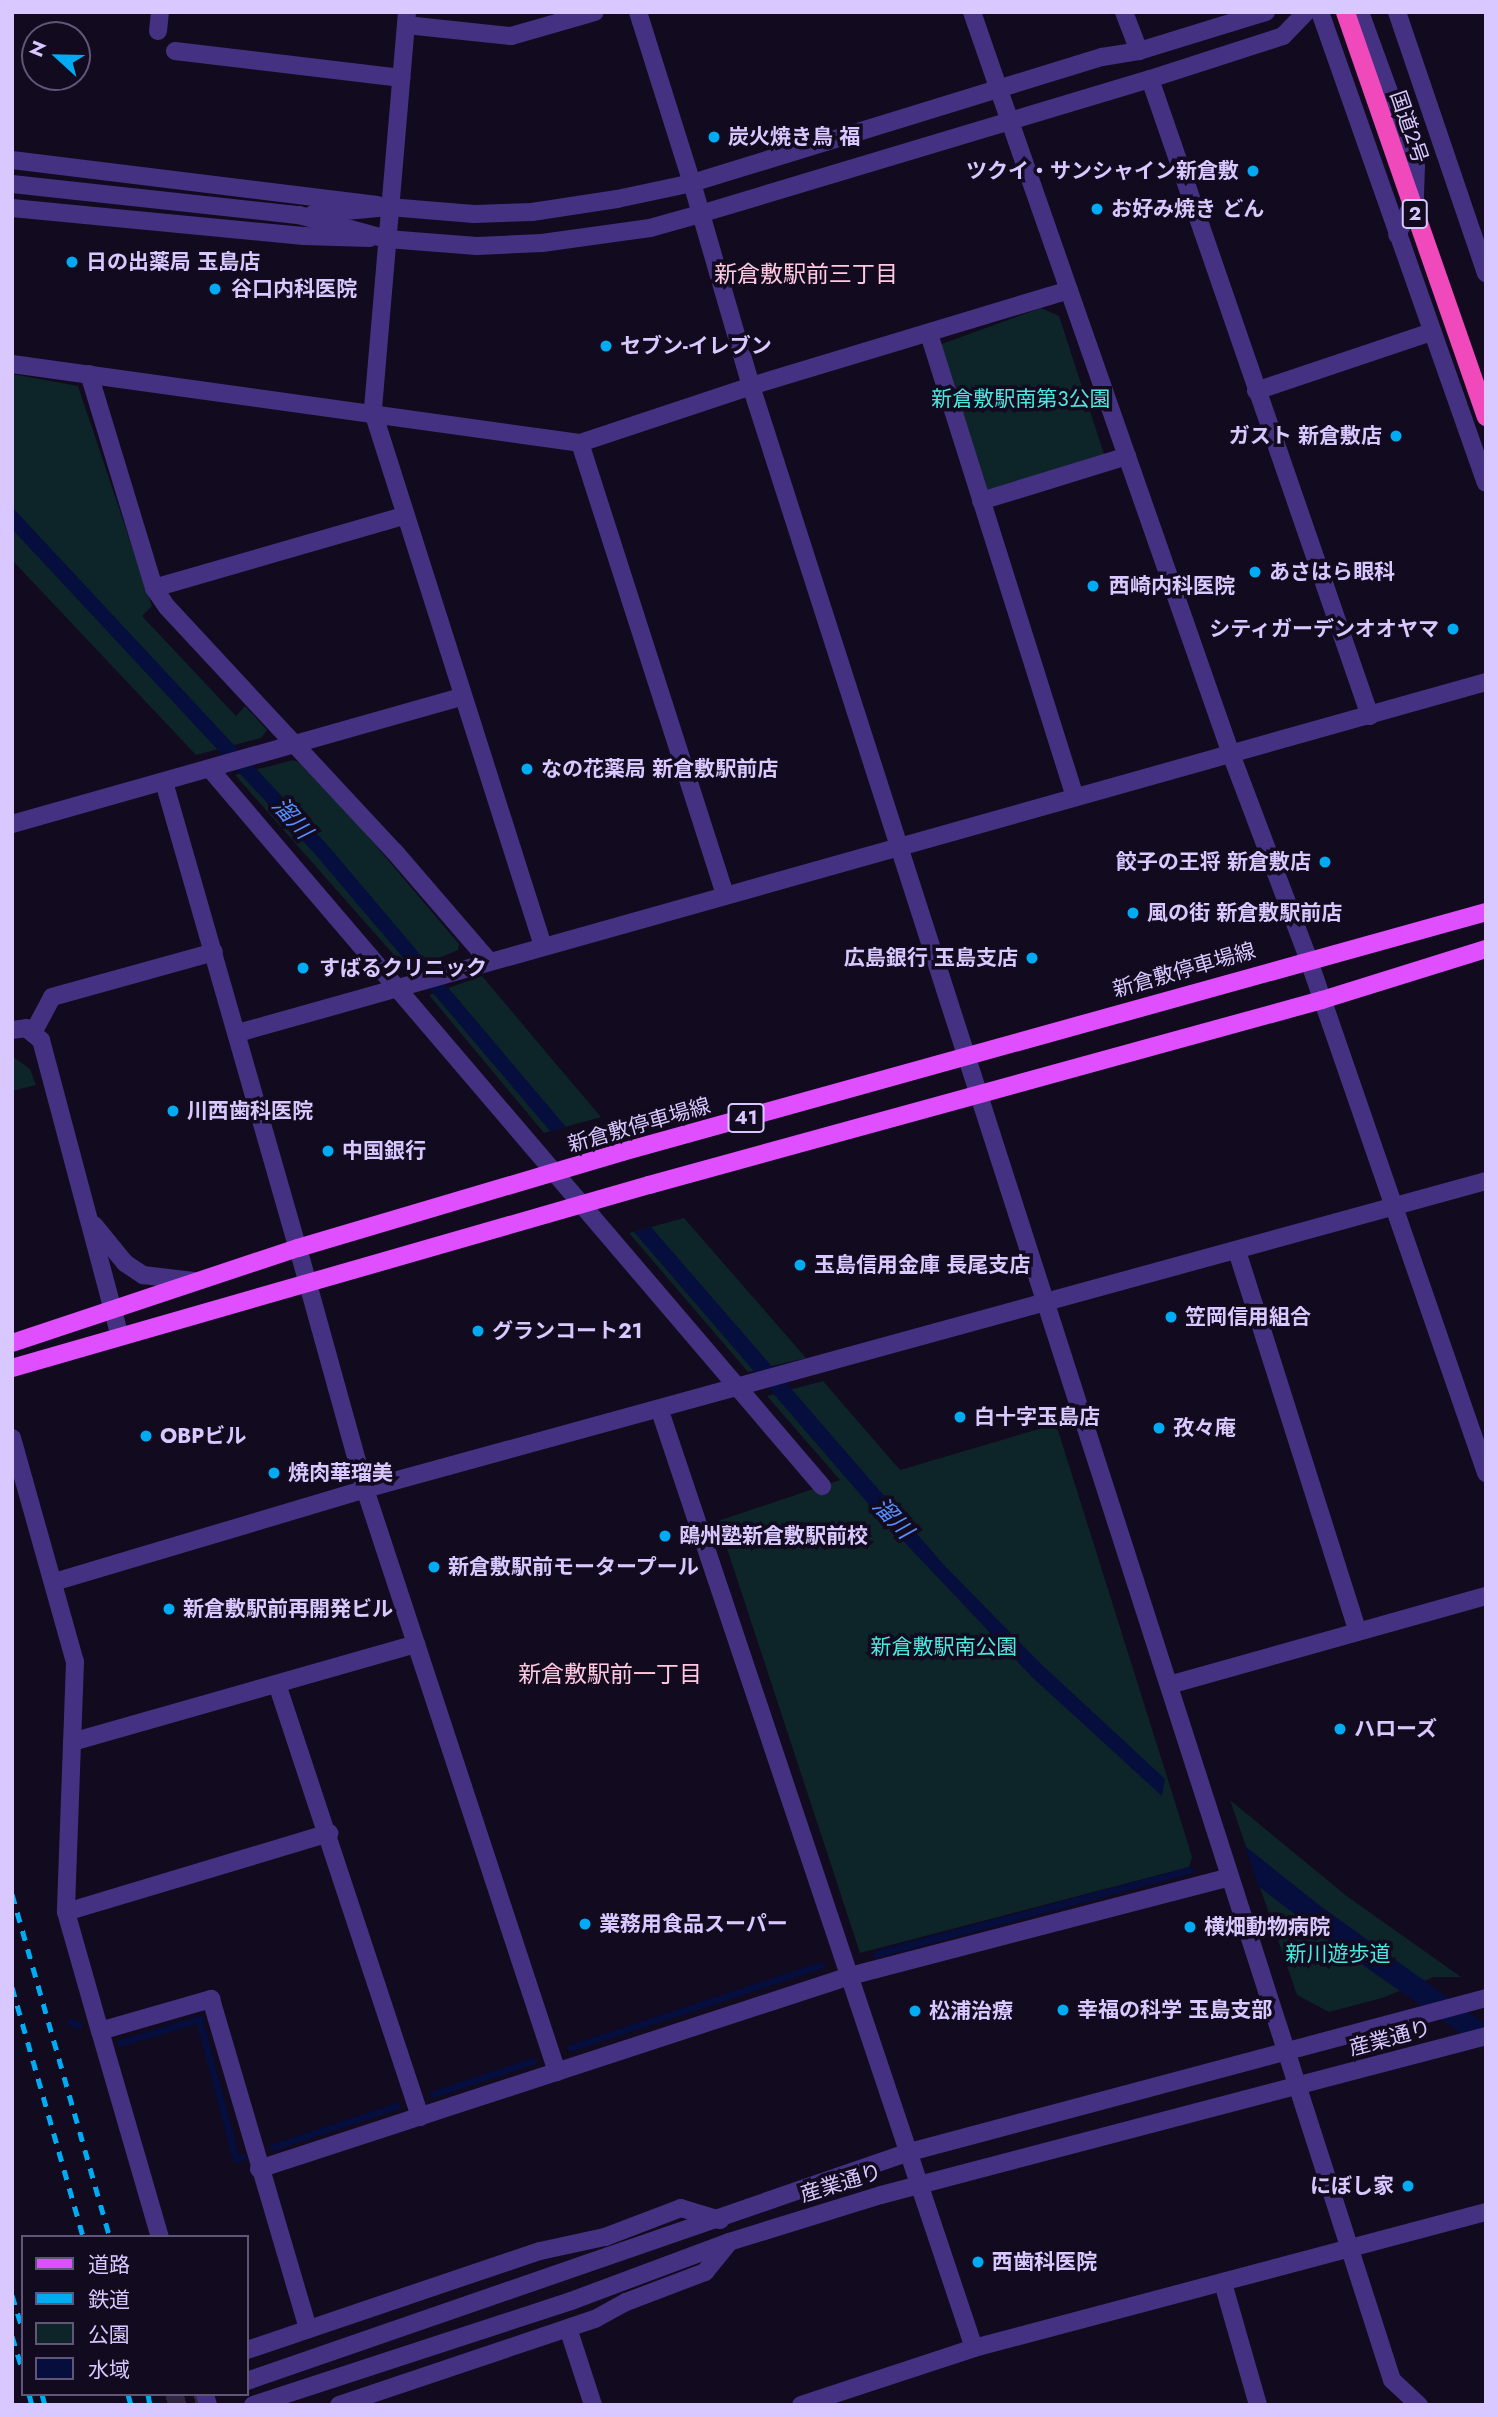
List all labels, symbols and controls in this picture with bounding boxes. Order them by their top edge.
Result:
north arrow [21,21,91,91]
text: N [23,37,53,61]
street label: 国道2号 [1385,87,1433,167]
place label: 炭火焼き鳥 福 [728,124,860,150]
marker: 炭火焼き鳥 福 [706,129,722,145]
place label: ツクイ・サンシャイン新倉敷 [966,158,1239,184]
marker: ツクイ・サンシャイン新倉敷 [1245,163,1261,179]
place label: お好み焼き どん [1111,196,1264,222]
road number: 2 [1401,198,1429,230]
marker: お好み焼き どん [1089,201,1105,217]
place label: 日の出薬局 玉島店 [86,249,260,275]
marker: 日の出薬局 玉島店 [64,254,80,270]
district label: 新倉敷駅前三丁目 [714,260,898,288]
place label: 谷口内科医院 [231,276,357,302]
marker: 谷口内科医院 [205,279,225,299]
place label: セブン-イレブン [620,333,772,359]
marker: セブン-イレブン [598,338,614,354]
park label: 新倉敷駅南第3公園 [931,386,1111,412]
place label: ガスト 新倉敷店 [1229,423,1382,449]
marker: ガスト 新倉敷店 [1388,428,1404,444]
place label: あさはら眼科 [1269,559,1395,585]
marker: あさはら眼科 [1247,564,1263,580]
place label: 西崎内科医院 [1109,573,1235,599]
marker: 西崎内科医院 [1083,576,1103,596]
place label: シティガーデンオオヤマ [1208,616,1439,642]
marker: シティガーデンオオヤマ [1445,621,1461,637]
place label: なの花薬局 新倉敷駅前店 [541,756,778,782]
marker: なの花薬局 新倉敷駅前店 [519,761,535,777]
water label: 溜川 [266,792,318,844]
place label: 餃子の王将 新倉敷店 [1116,849,1311,875]
marker: 餃子の王将 新倉敷店 [1317,854,1333,870]
place label: 風の街 新倉敷駅前店 [1147,900,1342,926]
marker: 風の街 新倉敷駅前店 [1125,905,1141,921]
street label: 新倉敷停車場線 [1110,938,1258,1002]
place label: 広島銀行 玉島支店 [844,945,1018,971]
marker: 広島銀行 玉島支店 [1024,950,1040,966]
place label: すばるクリニック [319,955,487,981]
marker: すばるクリニック [293,958,313,978]
street label: 新倉敷停車場線 [565,1093,713,1157]
place label: 川西歯科医院 [187,1098,313,1124]
road number: 41 [727,1102,765,1134]
marker: 川西歯科医院 [165,1103,181,1119]
place label: 中国銀行 [342,1138,426,1164]
marker: 中国銀行 [320,1143,336,1159]
place label: 玉島信用金庫 長尾支店 [814,1252,1030,1278]
marker: 玉島信用金庫 長尾支店 [792,1257,808,1273]
place label: 笠岡信用組合 [1185,1304,1311,1330]
marker: 笠岡信用組合 [1163,1309,1179,1325]
place label: グランコート21 [492,1318,642,1344]
marker: グランコート21 [470,1323,486,1339]
place label: 白十字玉島店 [974,1404,1100,1430]
marker: 白十字玉島店 [952,1409,968,1425]
place label: 孜々庵 [1173,1415,1236,1441]
marker: 孜々庵 [1151,1420,1167,1436]
place label: OBPビル [160,1423,246,1449]
marker: OBPビル [138,1428,154,1444]
place label: 焼肉華瑠美 [288,1460,393,1486]
marker: 焼肉華瑠美 [266,1465,282,1481]
water label: 溜川 [867,1492,919,1544]
place label: 鴎州塾新倉敷駅前校 [679,1523,868,1549]
marker: 鴎州塾新倉敷駅前校 [657,1528,673,1544]
place label: 新倉敷駅前モータープール [448,1554,700,1580]
marker: 新倉敷駅前モータープール [426,1559,442,1575]
place label: 新倉敷駅前再開発ビル [183,1596,393,1622]
marker: 新倉敷駅前再開発ビル [161,1601,177,1617]
park label: 新倉敷駅南公園 [871,1634,1017,1660]
district label: 新倉敷駅前一丁目 [518,1660,702,1688]
place label: ハローズ [1354,1716,1438,1742]
marker: ハローズ [1332,1721,1348,1737]
place label: 業務用食品スーパー [599,1911,788,1937]
place label: 横畑動物病院 [1204,1914,1330,1940]
marker: 業務用食品スーパー [577,1916,593,1932]
marker: 横畑動物病院 [1182,1919,1198,1935]
park label: 新川遊歩道 [1286,1941,1390,1967]
place label: 幸福の科学 玉島支部 [1077,1997,1272,2023]
place label: 松浦治療 [929,1998,1013,2024]
marker: 幸福の科学 玉島支部 [1055,2002,1071,2018]
marker: 松浦治療 [907,2003,923,2019]
street label: 産業通り [1346,2015,1434,2061]
street label: 産業通り [797,2159,885,2207]
place label: にぼし家 [1310,2173,1394,2199]
marker: にぼし家 [1400,2178,1416,2194]
legend [21,2235,248,2396]
place label: 西歯科医院 [992,2249,1097,2275]
text: 道路 [88,2250,130,2280]
marker: 西歯科医院 [970,2254,986,2270]
text: 鉄道 [88,2285,130,2315]
text: 公園 [88,2320,130,2350]
text: 水域 [88,2355,130,2385]

